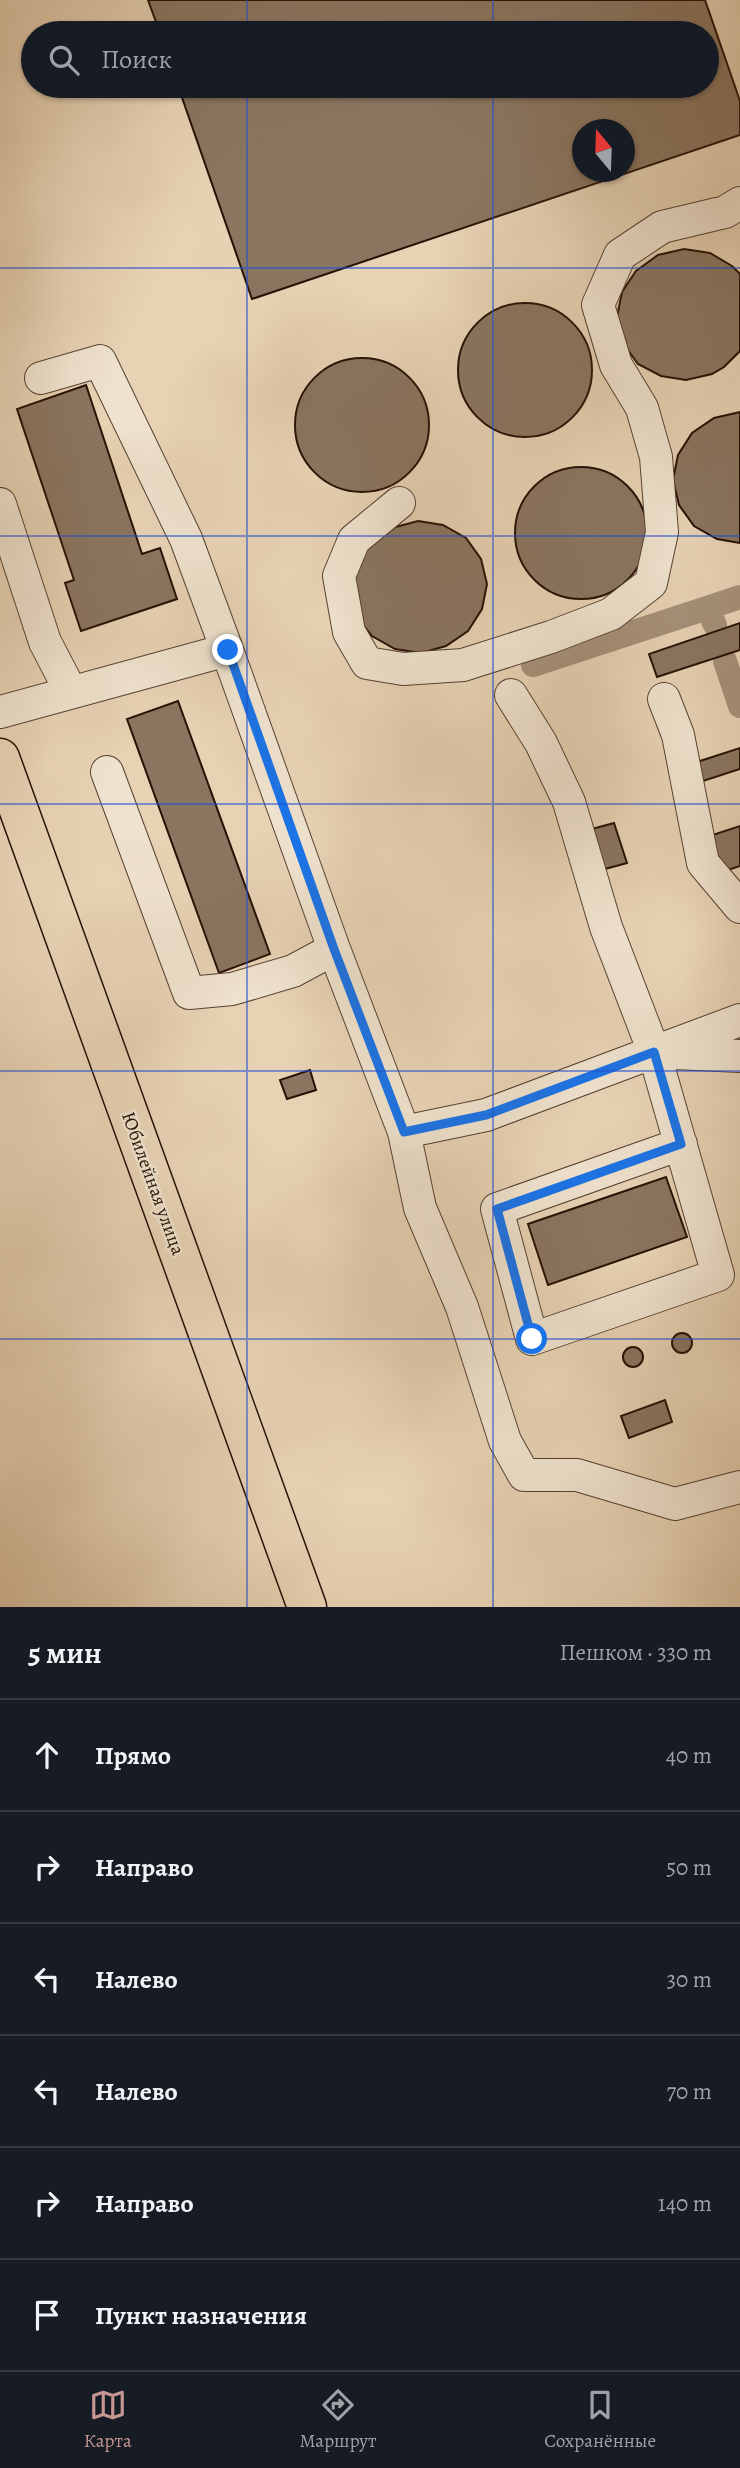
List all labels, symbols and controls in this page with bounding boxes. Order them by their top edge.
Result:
search box [21,21,719,98]
icon: search [45,41,83,79]
text: Поиск [101,42,172,77]
north arrow [572,119,635,182]
route end [212,634,243,665]
street label: Юбилейная улица [115,1108,191,1259]
route start [516,1323,547,1354]
text: 5 мин [28,1633,102,1673]
text: Пешком · 330 m [560,1637,712,1668]
icon: ahead [28,1736,66,1774]
text: Прямо [95,1738,171,1773]
text: 40 m [666,1740,712,1771]
icon: right [28,1848,66,1886]
text: Направо [95,1850,194,1885]
text: 50 m [666,1852,712,1883]
icon: left [28,1960,66,1998]
text: Налево [95,1962,178,1997]
text: 30 m [666,1964,712,1995]
icon: left [28,2072,66,2110]
text: Налево [95,2074,178,2109]
text: 70 m [666,2076,712,2107]
icon: right [28,2184,66,2222]
text: Направо [95,2186,194,2221]
text: 140 m [658,2188,712,2219]
icon: arrive [28,2296,66,2334]
text: Пункт назначения [95,2298,307,2333]
tab: Карта [84,2386,132,2454]
tab: Маршрут [299,2386,376,2454]
tab: Сохранённые [544,2386,656,2454]

